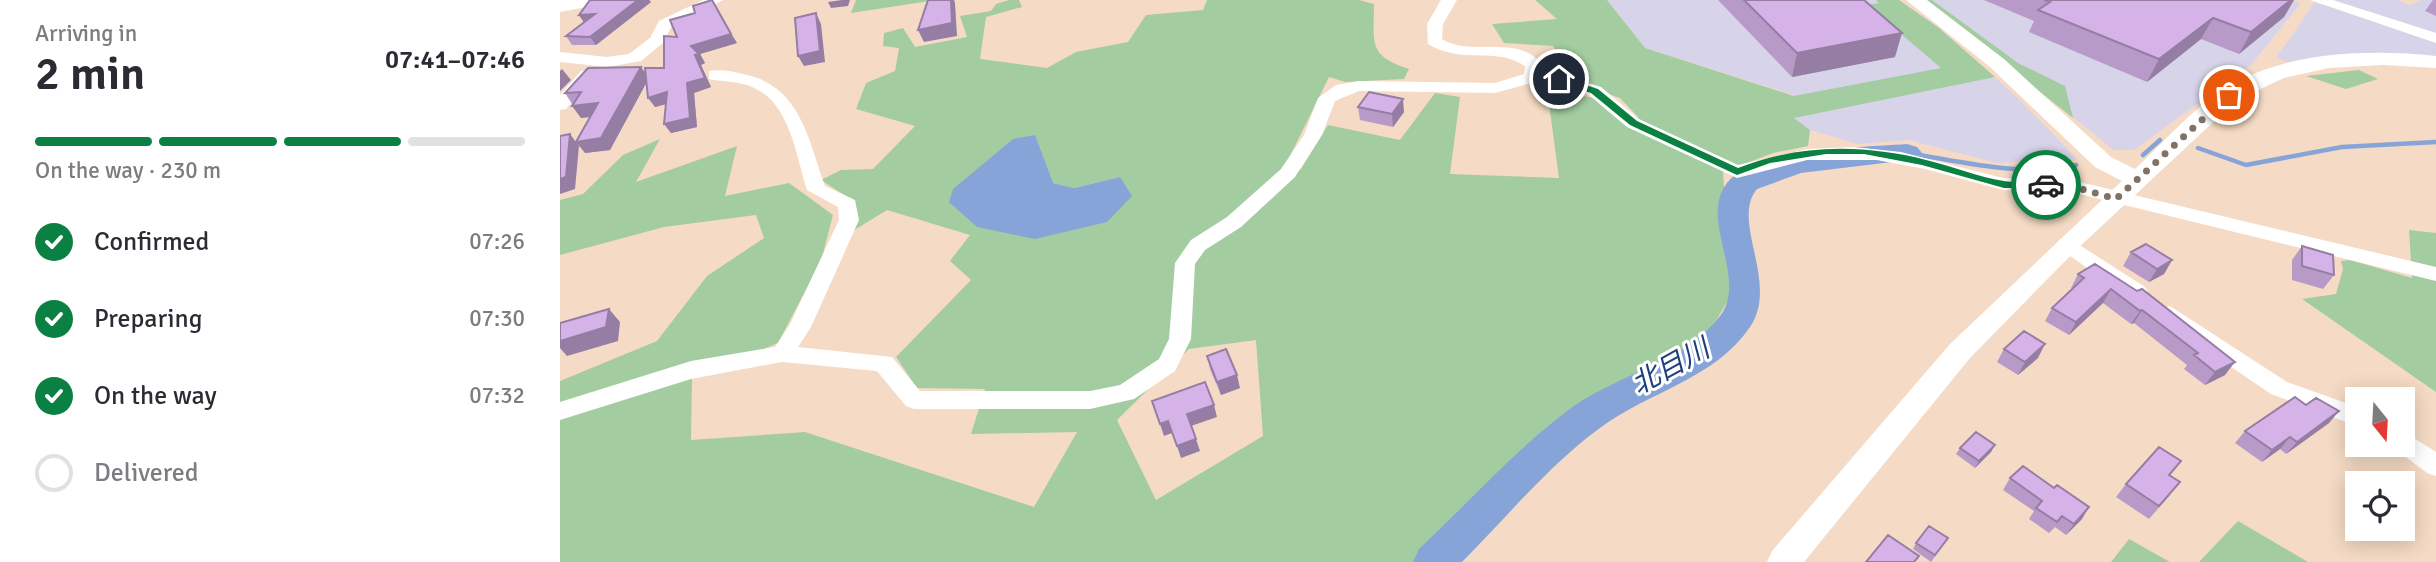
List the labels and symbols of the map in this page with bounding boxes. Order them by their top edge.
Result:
pin [1529,49,1589,109]
pin [2199,65,2259,125]
courier [2011,150,2081,220]
water label: 北目川 [1626,330,1718,402]
north arrow [2345,387,2415,457]

